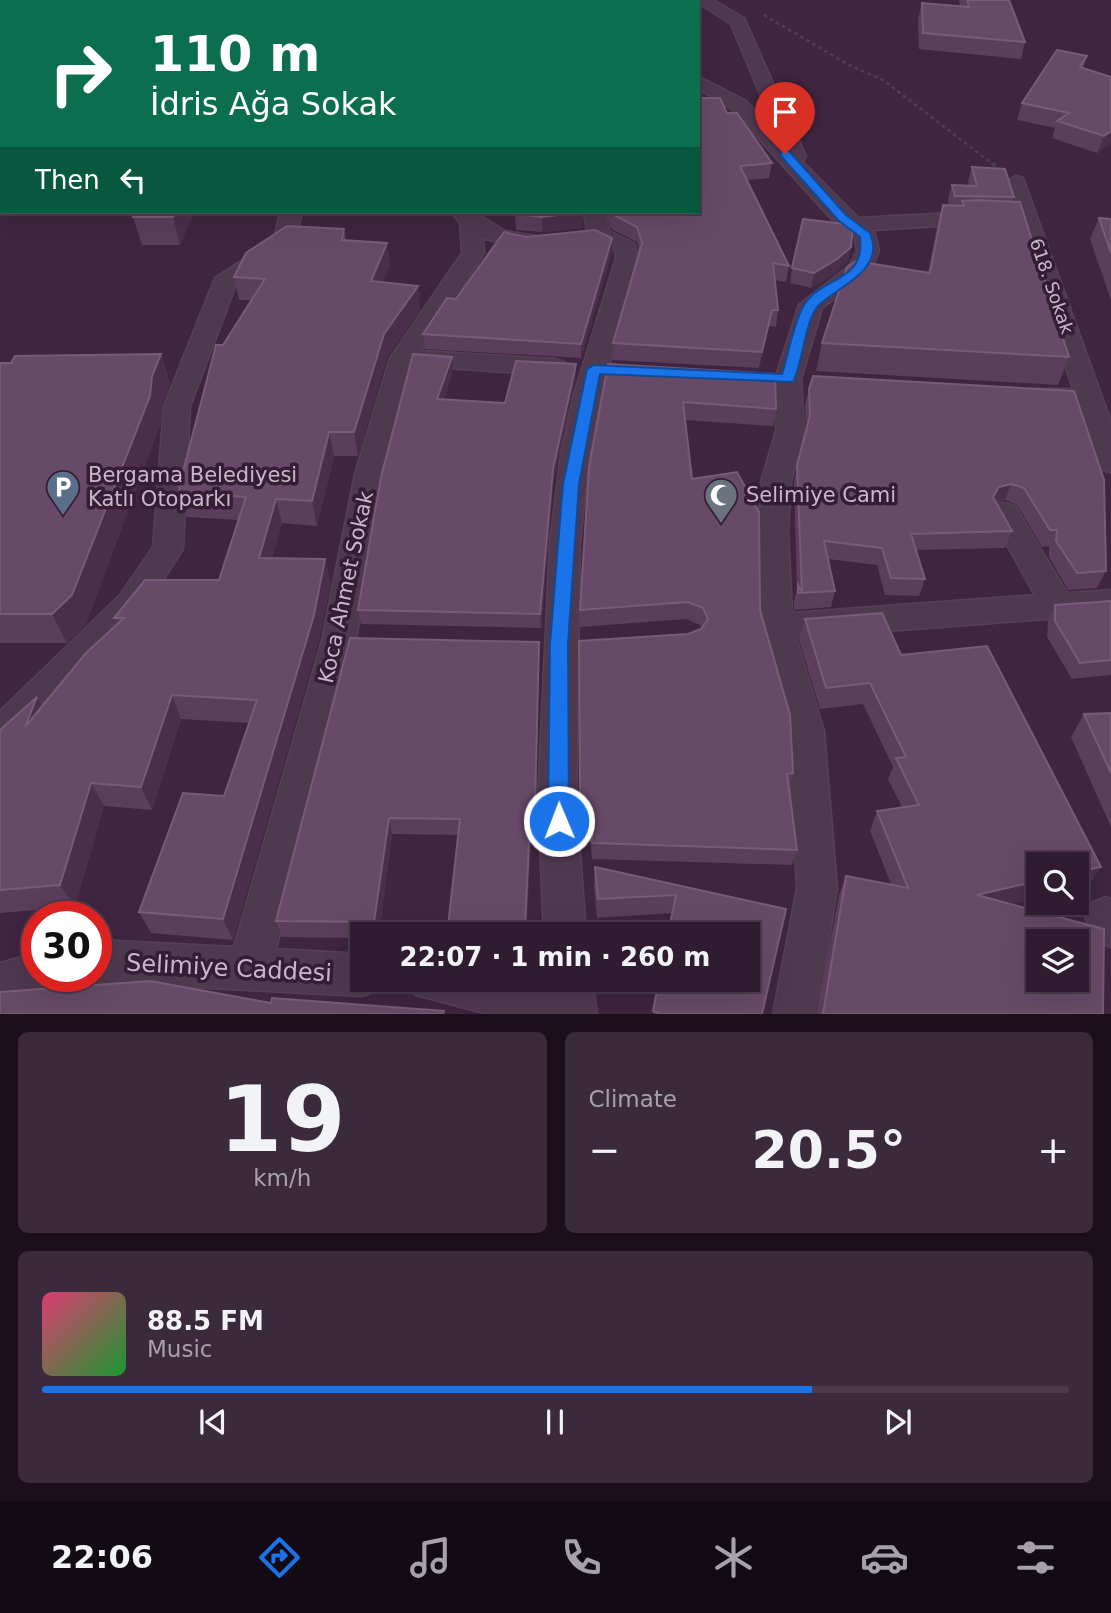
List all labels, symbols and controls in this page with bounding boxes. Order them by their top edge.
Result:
text: 110 m [150,26,320,83]
icon: right [35,28,126,119]
pin [755,82,815,154]
text: İdris Ağa Sokak [150,85,397,123]
icon: arrive [766,93,804,131]
icon: left [114,161,152,199]
text: Then [35,165,100,195]
street label: 618. Sokak [1026,235,1078,337]
place label: Bergama Belediyesi Katlı Otoparkı [88,463,297,511]
parking icon: Bergama Belediyesi Katlı Otoparkı [44,468,82,517]
mosque icon: Selimiye Cami [702,476,740,525]
place label: Selimiye Cami [746,483,896,507]
street label: Koca Ahmet Sokak [314,488,378,685]
position arrow [522,784,596,858]
map controls [1026,852,1089,992]
button: search [1026,852,1089,915]
speed limit sign: 30 [21,901,112,992]
button: layers [1026,929,1089,992]
text: 22:07 · 1 min · 260 m [400,942,710,972]
street label: Selimiye Caddesi [125,949,333,987]
text: 19 [219,1067,346,1172]
text: Climate [589,1086,677,1112]
text: 20.5° [752,1120,906,1180]
text: − [589,1128,620,1172]
text: + [1037,1128,1069,1172]
text: km/h [253,1165,311,1191]
text: 88.5 FM [147,1306,264,1336]
text: Music [147,1336,212,1362]
icon: previous [194,1403,232,1441]
icon: pause [536,1403,574,1441]
icon: next [879,1403,917,1441]
icon: directions [255,1533,304,1582]
icon: music [406,1533,455,1582]
icon: phone [557,1533,606,1582]
icon: climate [709,1533,758,1582]
icon: car [860,1533,909,1582]
icon: filters [1011,1533,1060,1582]
text: 22:06 [51,1538,153,1576]

